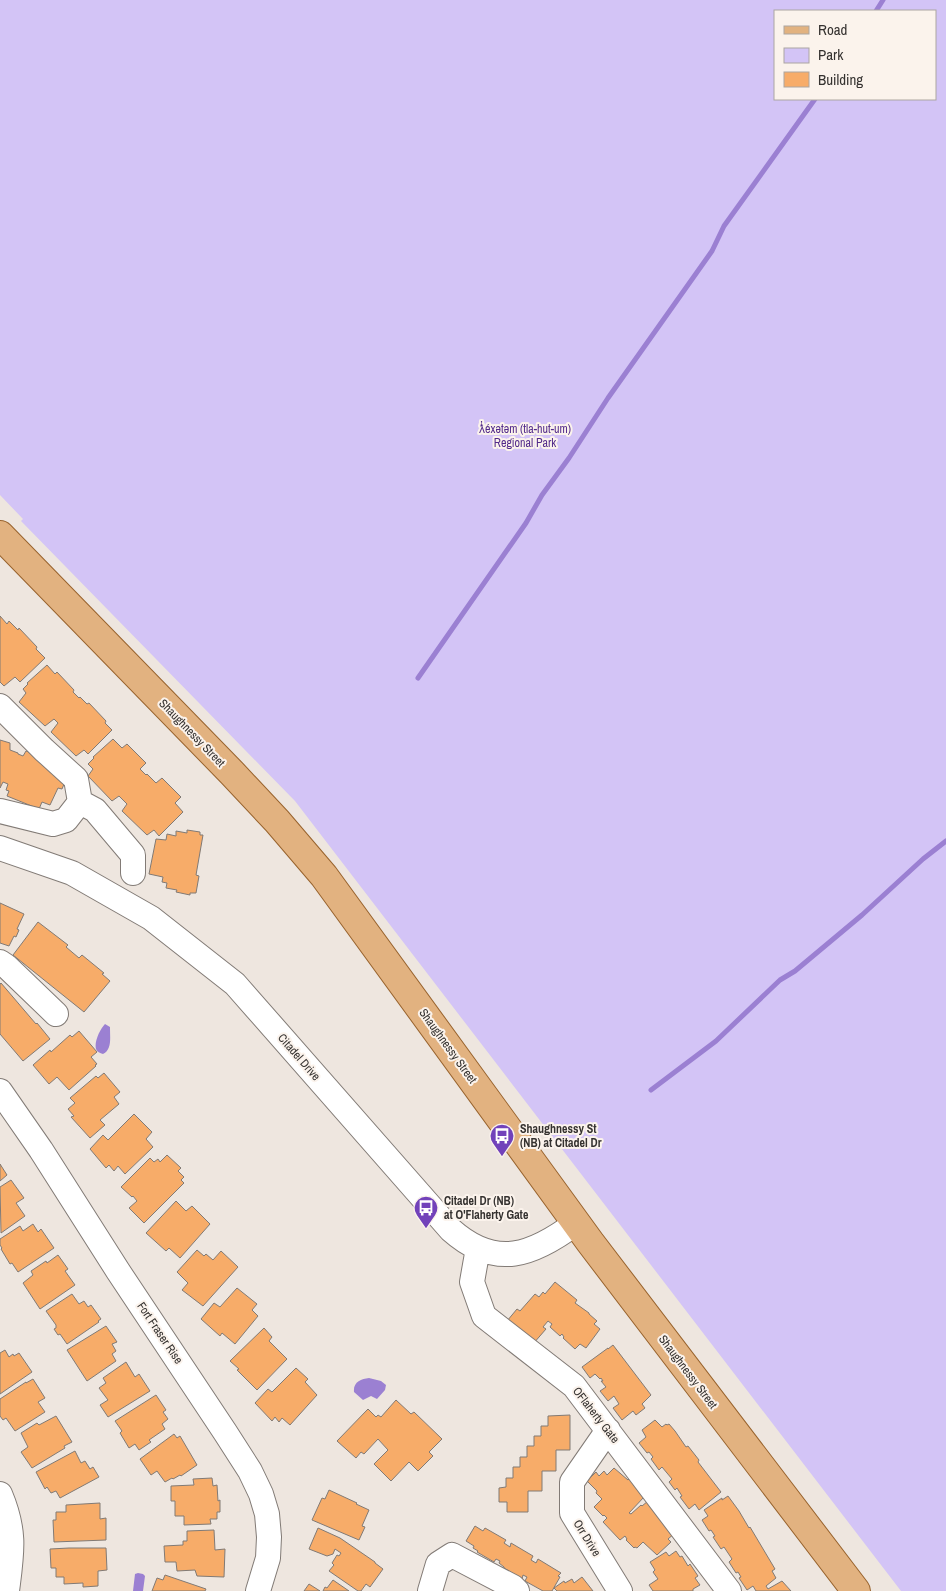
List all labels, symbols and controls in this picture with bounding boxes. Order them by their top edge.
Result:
legend [774,10,936,100]
text: Road [818,19,847,40]
text: Park [818,44,844,65]
text: Building [818,69,863,90]
park label: ƛ̓éxətəm (tla-hut-um) Regional Park [479,420,571,451]
street label: Shaughnessy Street [155,696,229,771]
street label: Shaughnessy Street [415,1005,481,1087]
street label: Citadel Drive [274,1030,324,1084]
place label: Shaughnessy St (NB) at Citadel Dr [520,1121,602,1151]
bus stop icon: Shaughnessy St (NB) at Citadel Dr [489,1123,515,1157]
place label: Citadel Dr (NB) at O'Flaherty Gate [444,1193,529,1223]
bus stop icon: Citadel Dr (NB) at O'Flaherty Gate [413,1195,439,1229]
street label: Fort Fraser Rise [133,1299,187,1367]
street label: Shaughnessy Street [655,1332,721,1412]
street label: OFlaherty Gate [569,1384,623,1446]
street label: Orr Drive [569,1517,605,1559]

